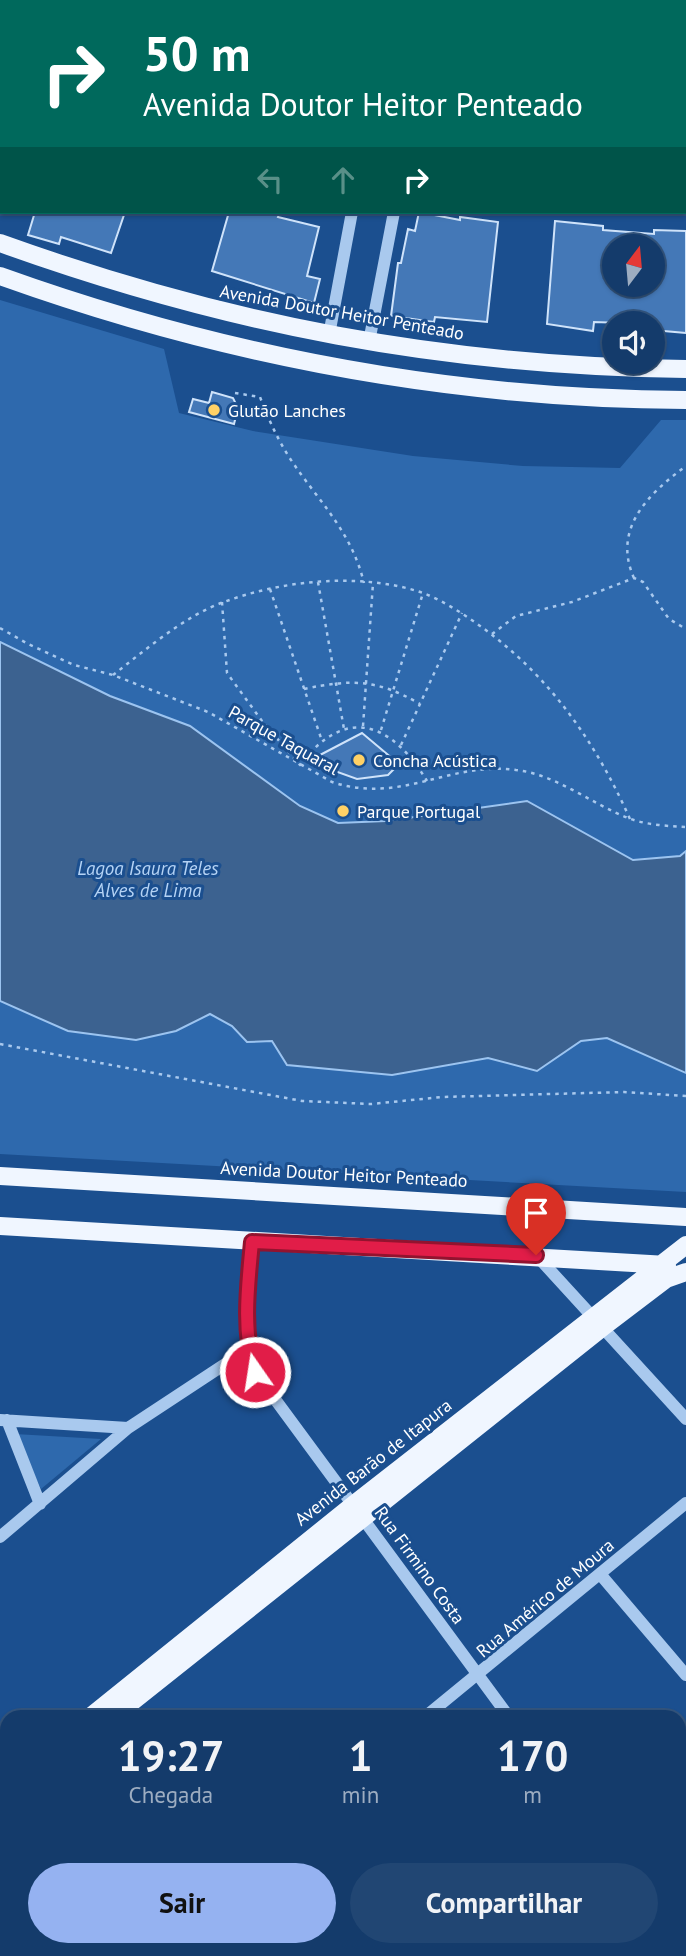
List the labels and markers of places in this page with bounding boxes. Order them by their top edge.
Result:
place label: Glutão Lanches [228,399,346,422]
marker: Glutão Lanches [206,402,222,418]
place label: Concha Acústica [373,749,497,772]
marker: Concha Acústica [351,752,367,768]
place label: Parque Portugal [357,800,481,823]
marker: Parque Portugal [335,803,351,819]
pin [506,1183,566,1255]

